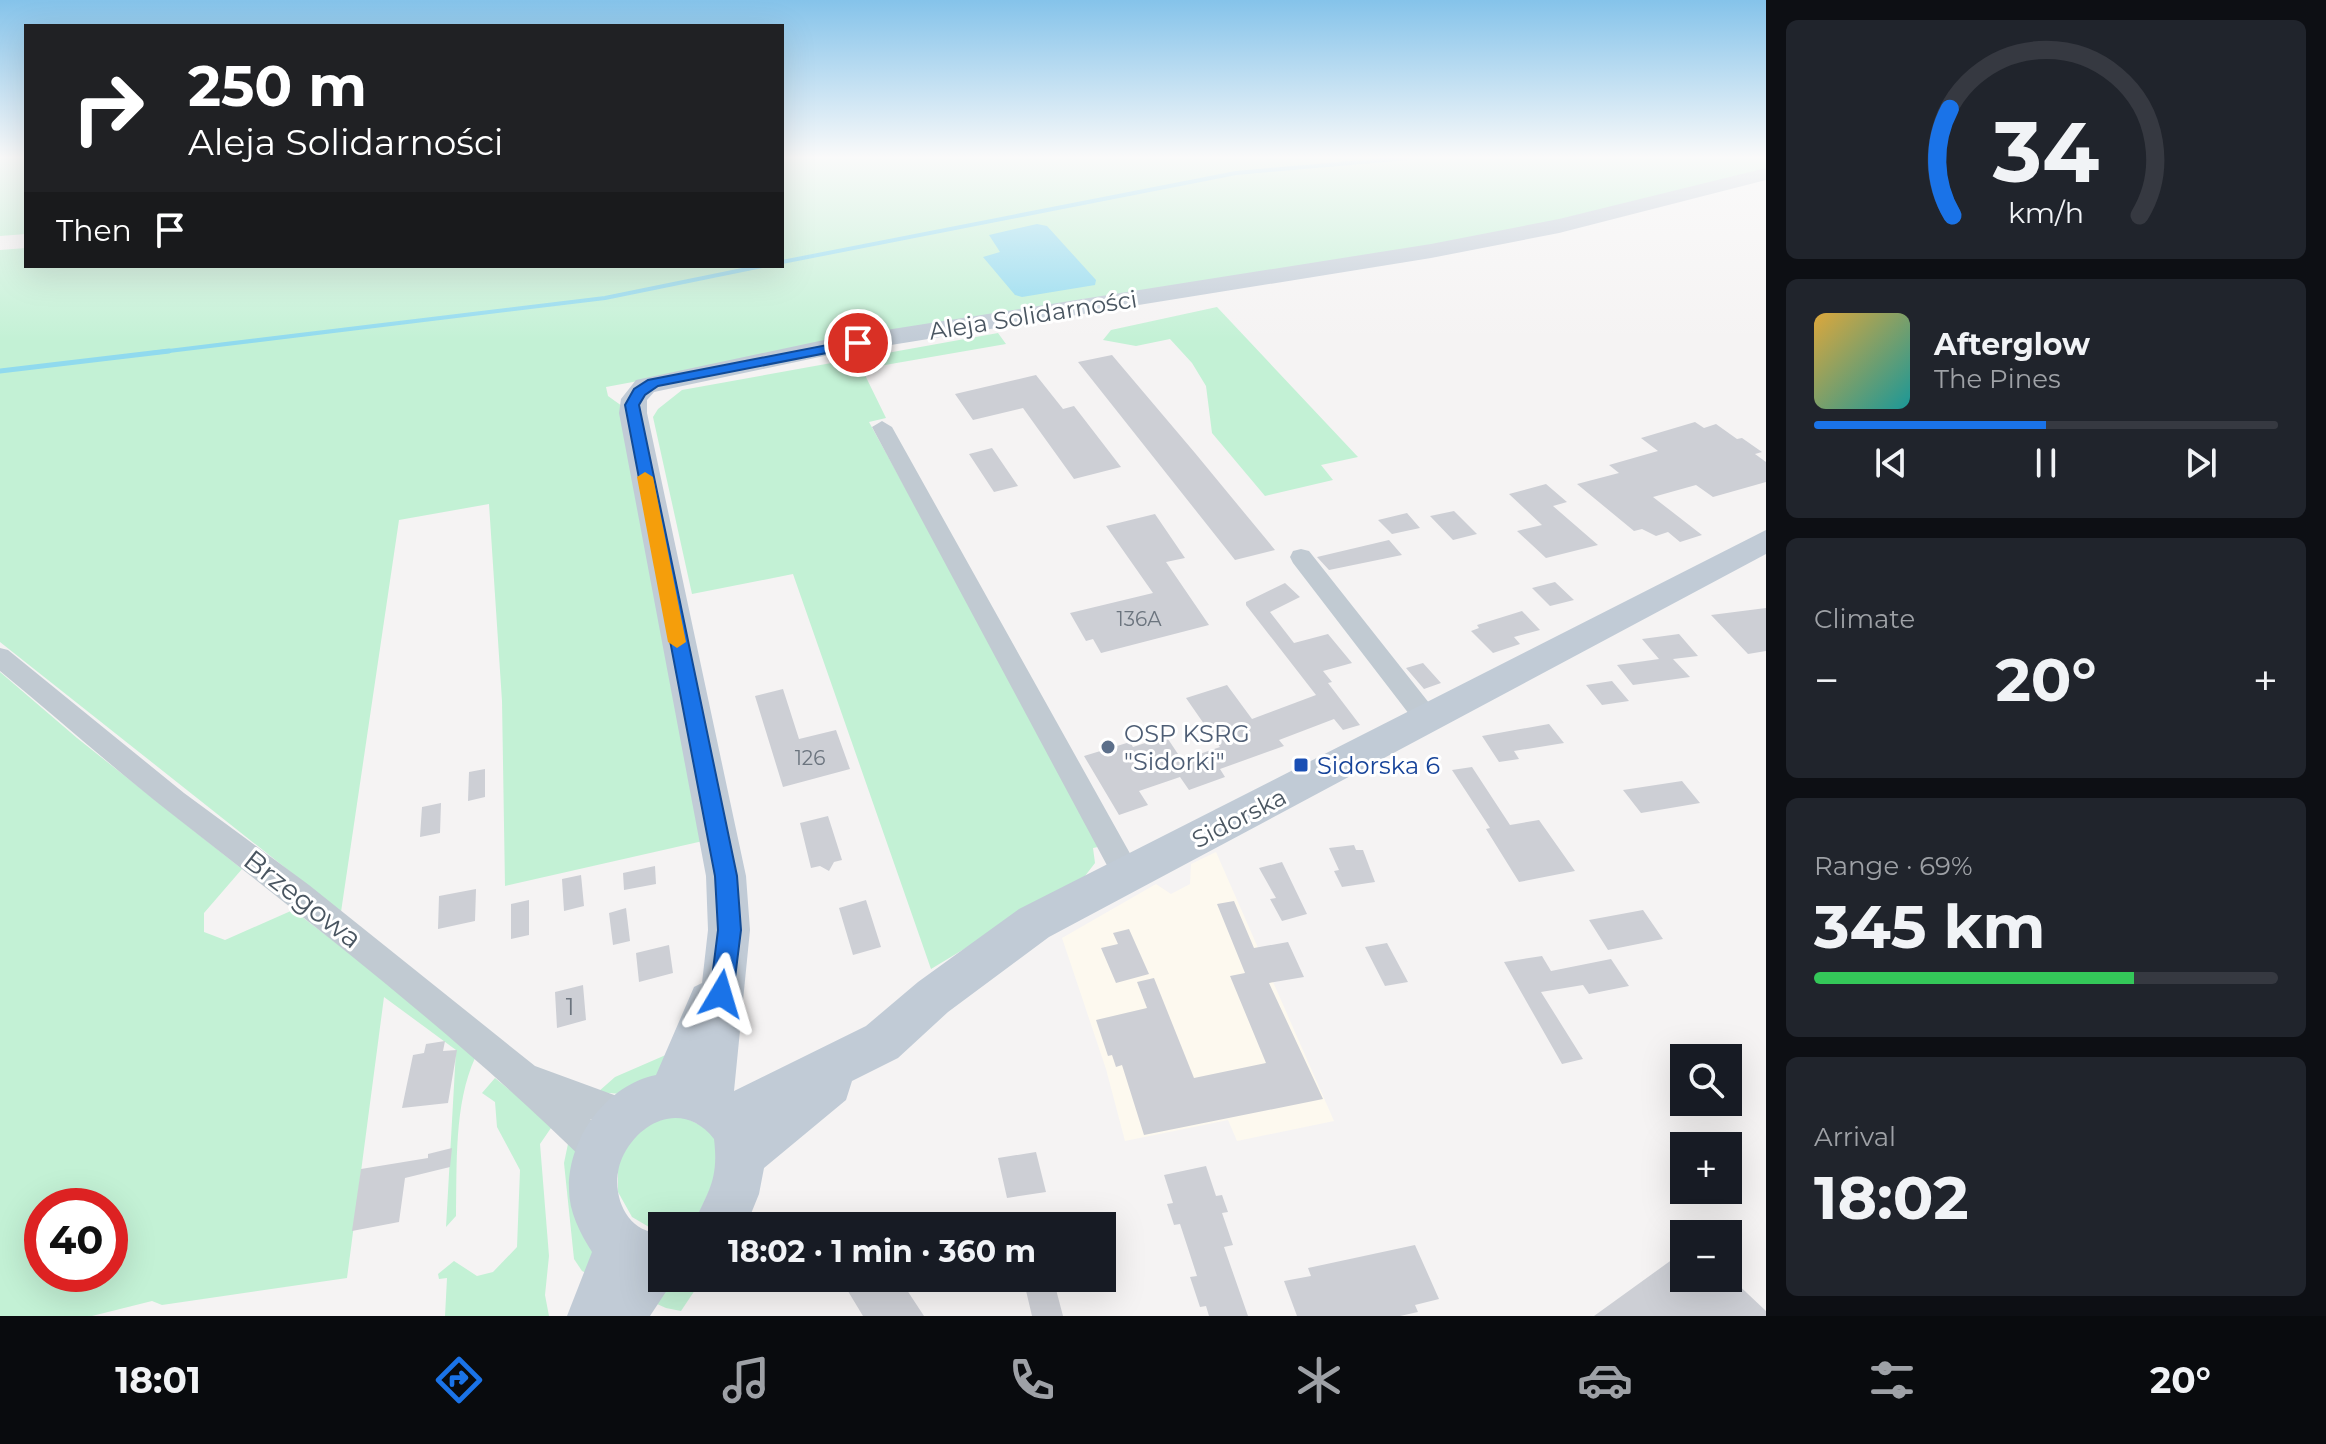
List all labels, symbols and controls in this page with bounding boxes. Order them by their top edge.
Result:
text: 250 m [188,52,367,120]
icon: right [56,56,160,160]
text: 34 [1992,100,2099,202]
text: Aleja Solidarności [188,120,504,164]
text: km/h [2008,195,2084,230]
icon: arrive [148,208,192,252]
text: Then [56,212,132,249]
street label: Aleja Solidarności [927,284,1139,346]
pin [824,309,892,377]
icon: arrive [836,321,880,365]
text: Afterglow [1934,326,2090,363]
text: The Pines [1934,363,2061,395]
icon: previous [1869,441,1913,485]
icon: pause [2024,441,2068,485]
icon: next [2179,441,2223,485]
text: Climate [1814,603,1915,635]
house number: 136A [1116,607,1162,631]
text: 20° [1995,643,2097,716]
text: − [1814,653,1839,707]
text: + [2253,653,2278,707]
place label: OSP KSRG "Sidorki" [1124,719,1250,776]
marker: OSP KSRG "Sidorki" [1099,738,1117,756]
house number: 126 [795,746,825,770]
place label: Sidorska 6 [1317,751,1440,780]
marker: Sidorska 6 [1292,756,1310,774]
street label: Sidorska [1187,782,1291,854]
street label: Brzegowa [237,842,369,956]
text: Range · 69% [1814,850,1973,882]
text: 345 km [1814,890,2046,963]
position arrow [679,952,763,1036]
house number: 1 [566,992,574,1021]
map controls [1670,1044,1742,1292]
button: search [1670,1044,1742,1116]
text: Arrival [1814,1121,1896,1153]
button: + [1670,1132,1742,1204]
text: 18:02 [1814,1161,1969,1234]
speed limit sign: 40 [24,1188,128,1292]
button: − [1670,1220,1742,1292]
text: 18:02 · 1 min · 360 m [728,1233,1036,1270]
icon: directions [431,1352,487,1408]
icon: music [718,1352,774,1408]
icon: phone [1004,1352,1060,1408]
icon: climate [1291,1352,1347,1408]
icon: car [1577,1352,1633,1408]
icon: filters [1864,1352,1920,1408]
text: 18:01 [115,1358,201,1402]
text: 20° [2150,1358,2211,1402]

